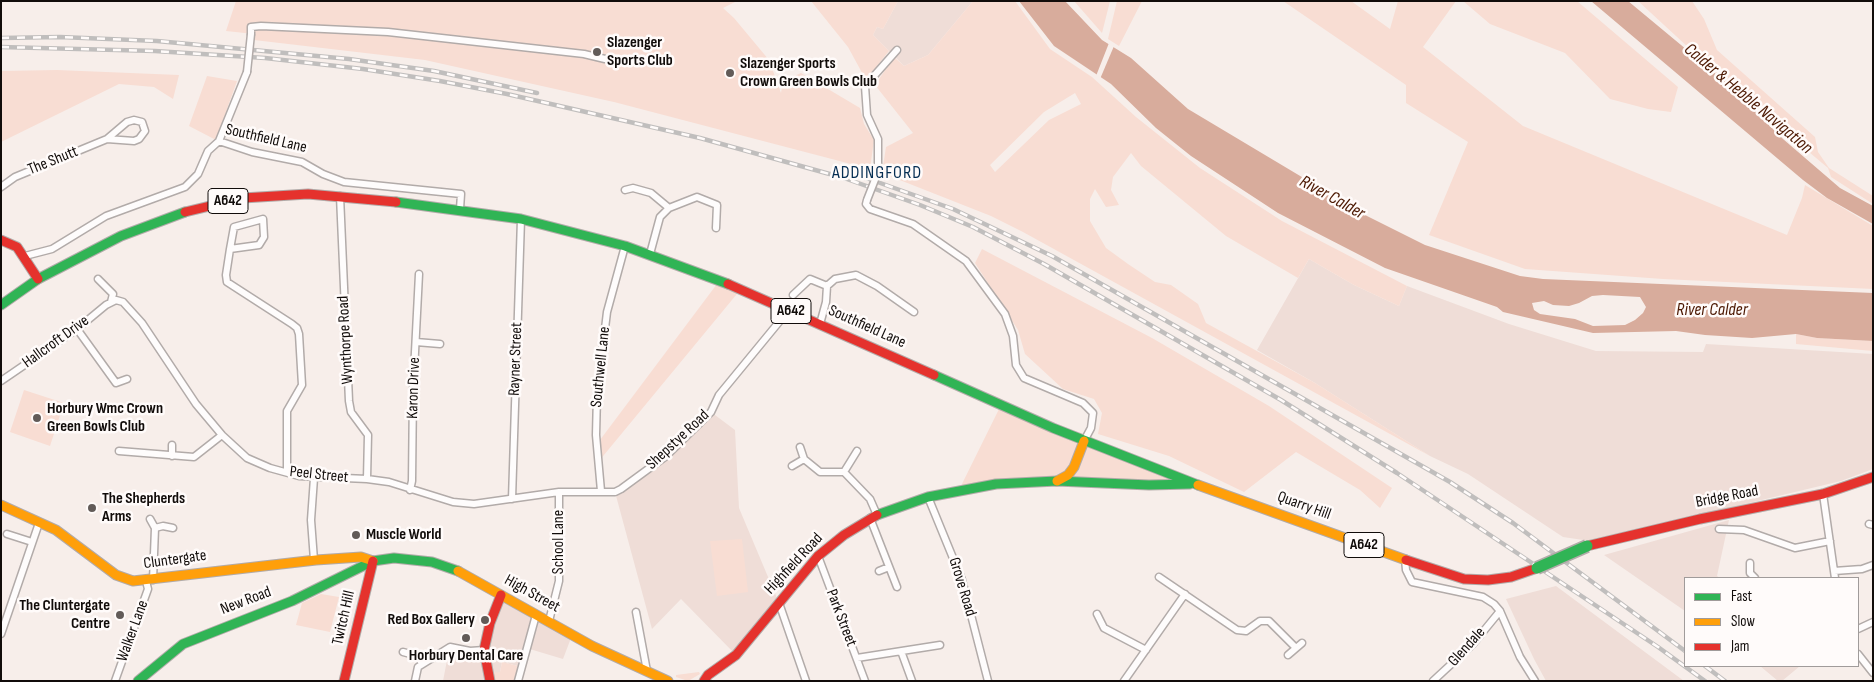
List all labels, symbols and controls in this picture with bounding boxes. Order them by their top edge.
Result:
place label: Slazenger Sports Club [607,33,673,71]
water label: Calder & Hebble Navigation [1679,39,1817,159]
marker: Slazenger Sports Club [591,46,603,58]
place label: Slazenger Sports Crown Green Bowls Club [740,54,877,92]
marker: Slazenger Sports Crown Green Bowls Club [724,67,736,79]
street label: Southfield Lane [223,120,309,158]
street label: The Shutt [25,142,81,180]
district label: ADDINGFORD [831,162,923,184]
water label: River Calder [1296,171,1368,225]
road number: A642 [208,188,248,214]
street label: Wynthorpe Road [334,295,358,385]
road number: A642 [771,298,811,324]
water label: River Calder [1676,299,1748,321]
street label: Southfield Lane [825,301,909,353]
street label: Hallcroft Drive [19,311,93,373]
street label: Rayner Street [505,322,527,396]
street label: Southwell Lane [587,326,615,408]
street label: Karon Drive [403,357,425,419]
place label: Horbury Wmc Crown Green Bowls Club [47,399,163,437]
street label: Shepstye Road [643,406,713,474]
marker: Horbury Wmc Crown Green Bowls Club [31,412,43,424]
street label: Peel Street [289,462,349,488]
street label: Bridge Road [1694,482,1760,512]
street label: Quarry Hill [1274,487,1334,525]
place label: The Shepherds Arms [102,489,185,527]
marker: The Shepherds Arms [86,502,98,514]
street label: School Lane [549,510,569,574]
place label: Muscle World [366,525,442,545]
marker: Muscle World [350,529,362,541]
street label: Highfield Road [761,529,827,599]
road number: A642 [1344,532,1384,558]
street label: Cluntergate [142,546,208,574]
street label: Grove Road [944,555,980,619]
street label: High Street [501,571,563,617]
legend [1684,577,1859,667]
street label: New Road [218,583,274,619]
street label: Park Street [821,587,861,649]
text: Fast [1731,587,1752,606]
street label: Twitch Hill [328,589,360,647]
place label: The Cluntergate Centre [19,596,110,634]
street label: Walker Lane [113,598,153,664]
marker: The Cluntergate Centre [114,609,126,621]
place label: Red Box Gallery [387,610,475,630]
text: Slow [1731,612,1755,631]
marker: Red Box Gallery [479,614,491,626]
street label: Glendale [1444,623,1490,671]
marker: Horbury Dental Care [460,632,472,644]
text: Jam [1731,637,1749,656]
place label: Horbury Dental Care [409,646,523,666]

